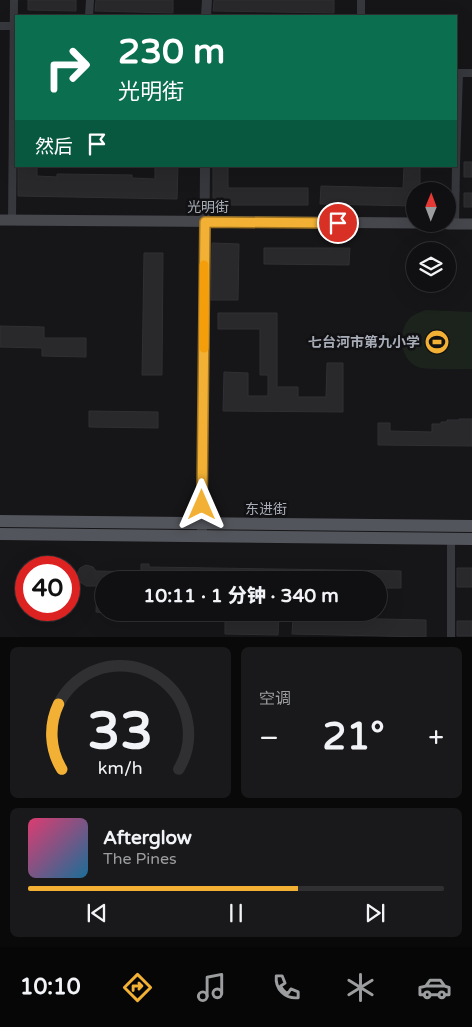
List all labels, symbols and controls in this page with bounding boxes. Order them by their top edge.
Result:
text: 230 m [118,31,225,73]
icon: right [35,35,100,100]
text: 光明街 [118,79,184,105]
icon: arrive [83,130,111,158]
text: 然后 [35,136,73,158]
north arrow [406,182,456,232]
map controls [406,182,456,292]
street label: 光明街 [187,199,229,216]
pin [317,202,359,244]
icon: arrive [324,209,352,237]
button: layers [406,242,456,292]
sports icon: 七台河市第九小学 [424,329,450,355]
place label: 七台河市第九小学 [308,334,420,351]
position arrow [175,478,227,530]
street label: 东进街 [245,501,287,518]
speed limit sign: 40 [15,556,80,621]
text: 10:11 · 1 分钟 · 340 m [143,585,339,607]
text: 空调 [259,689,291,709]
text: 33 [88,700,153,763]
text: 21° [323,714,385,760]
text: − [259,721,279,755]
text: + [428,721,444,755]
text: km/h [98,758,143,779]
text: Afterglow [103,827,192,849]
text: The Pines [103,849,177,869]
icon: previous [83,899,111,927]
icon: pause [222,899,250,927]
icon: next [361,899,389,927]
icon: directions [120,970,155,1005]
icon: music [194,970,229,1005]
icon: phone [269,970,304,1005]
icon: climate [343,970,378,1005]
icon: car [417,970,452,1005]
text: 10:10 [20,974,81,1000]

